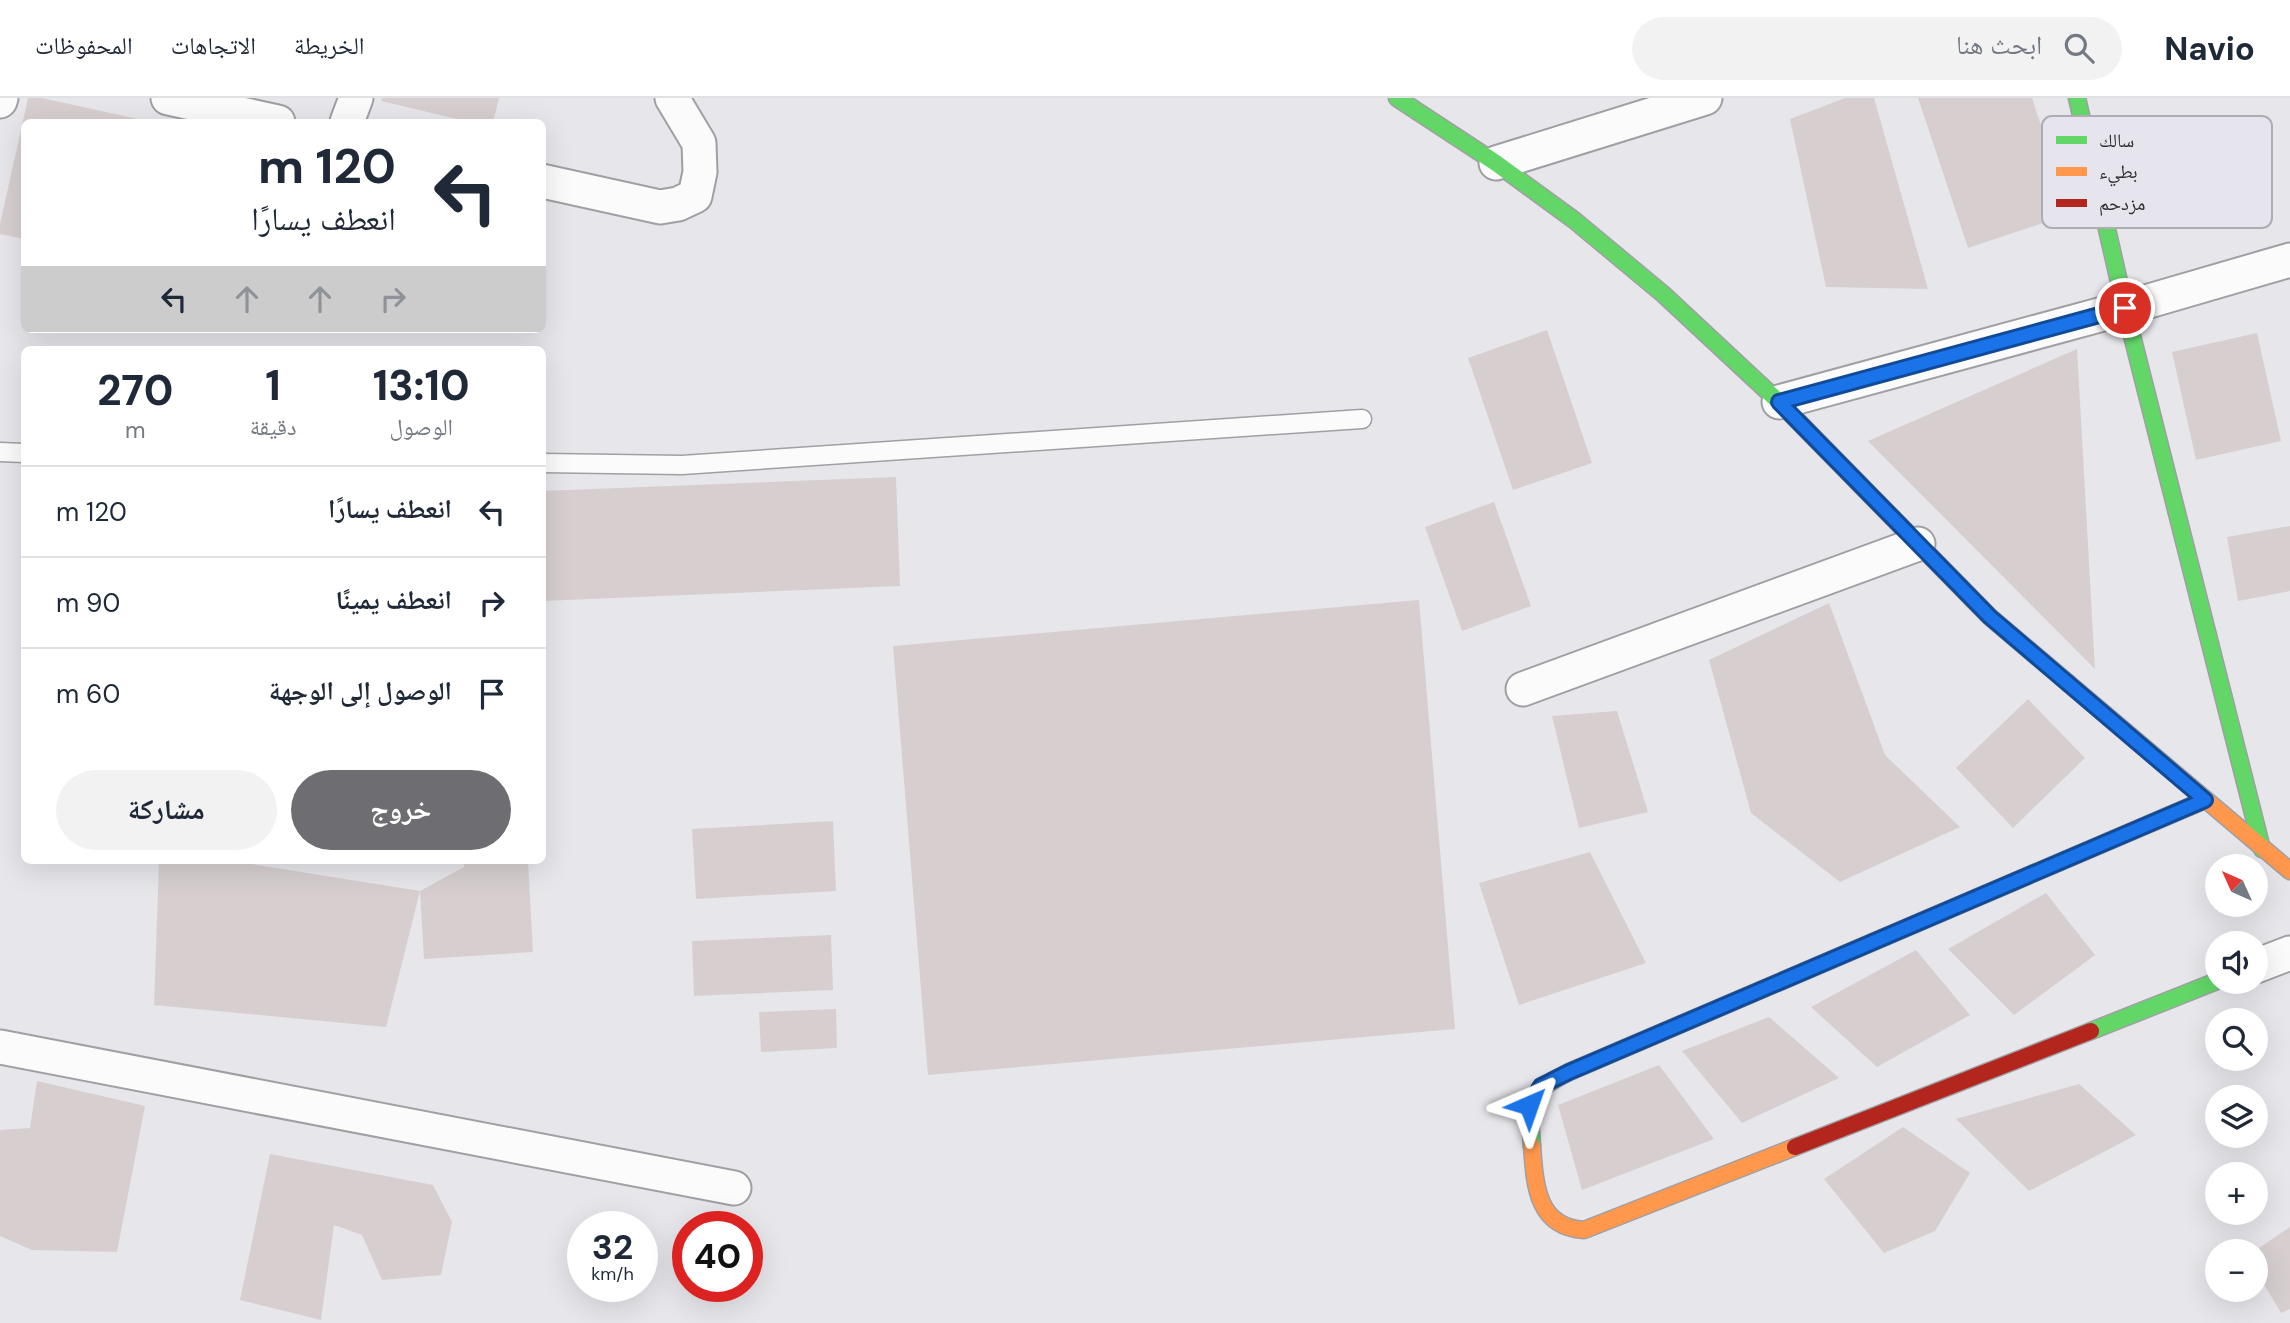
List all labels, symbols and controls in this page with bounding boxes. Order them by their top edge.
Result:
search box [1632,17,2122,80]
text: Navio [2164,27,2255,70]
text: ابحث هنا [1956,28,2042,62]
icon: search [2060,29,2098,67]
text: المحفوظات [35,30,133,61]
text: الاتجاهات [171,30,256,61]
text: الخريطة [294,30,365,61]
legend [2042,116,2272,228]
text: سالك [2099,128,2134,153]
text: 120 m [258,134,396,198]
icon: left [420,147,511,238]
text: بطيء [2099,159,2138,187]
text: مزدحم [2099,191,2145,216]
text: انعطف يسارًا [251,198,396,240]
pin [2095,278,2155,338]
icon: left [155,280,193,318]
icon: ahead [228,280,266,318]
icon: ahead [301,280,339,318]
icon: right [374,280,412,318]
icon: arrive [2106,289,2144,327]
text: 1 [265,358,281,413]
text: 13:10 [373,358,470,413]
text: 270 [97,363,173,418]
text: دقيقة [250,412,296,442]
text: الوصول [389,412,453,442]
text: m [125,415,146,445]
text: انعطف يسارًا [328,492,452,526]
icon: left [473,493,511,531]
text: 120 m [56,495,127,529]
text: انعطف يمينًا [336,583,452,617]
icon: right [473,584,511,622]
text: 90 m [56,586,120,620]
text: الوصول إلى الوجهة [269,674,452,708]
icon: arrive [473,675,511,713]
text: 60 m [56,677,120,711]
button: مشاركة [56,770,277,850]
button: خروج [291,770,511,850]
north arrow [2205,854,2268,917]
map controls [2205,854,2268,1302]
button: sound [2205,931,2268,994]
button: search [2205,1008,2268,1071]
position arrow [1492,1068,1566,1142]
button: layers [2205,1085,2268,1148]
button: + [2205,1162,2268,1225]
speed limit sign: 40 [672,1211,763,1302]
text: 32 [592,1224,633,1270]
button: − [2205,1239,2268,1302]
text: km/h [591,1262,634,1286]

